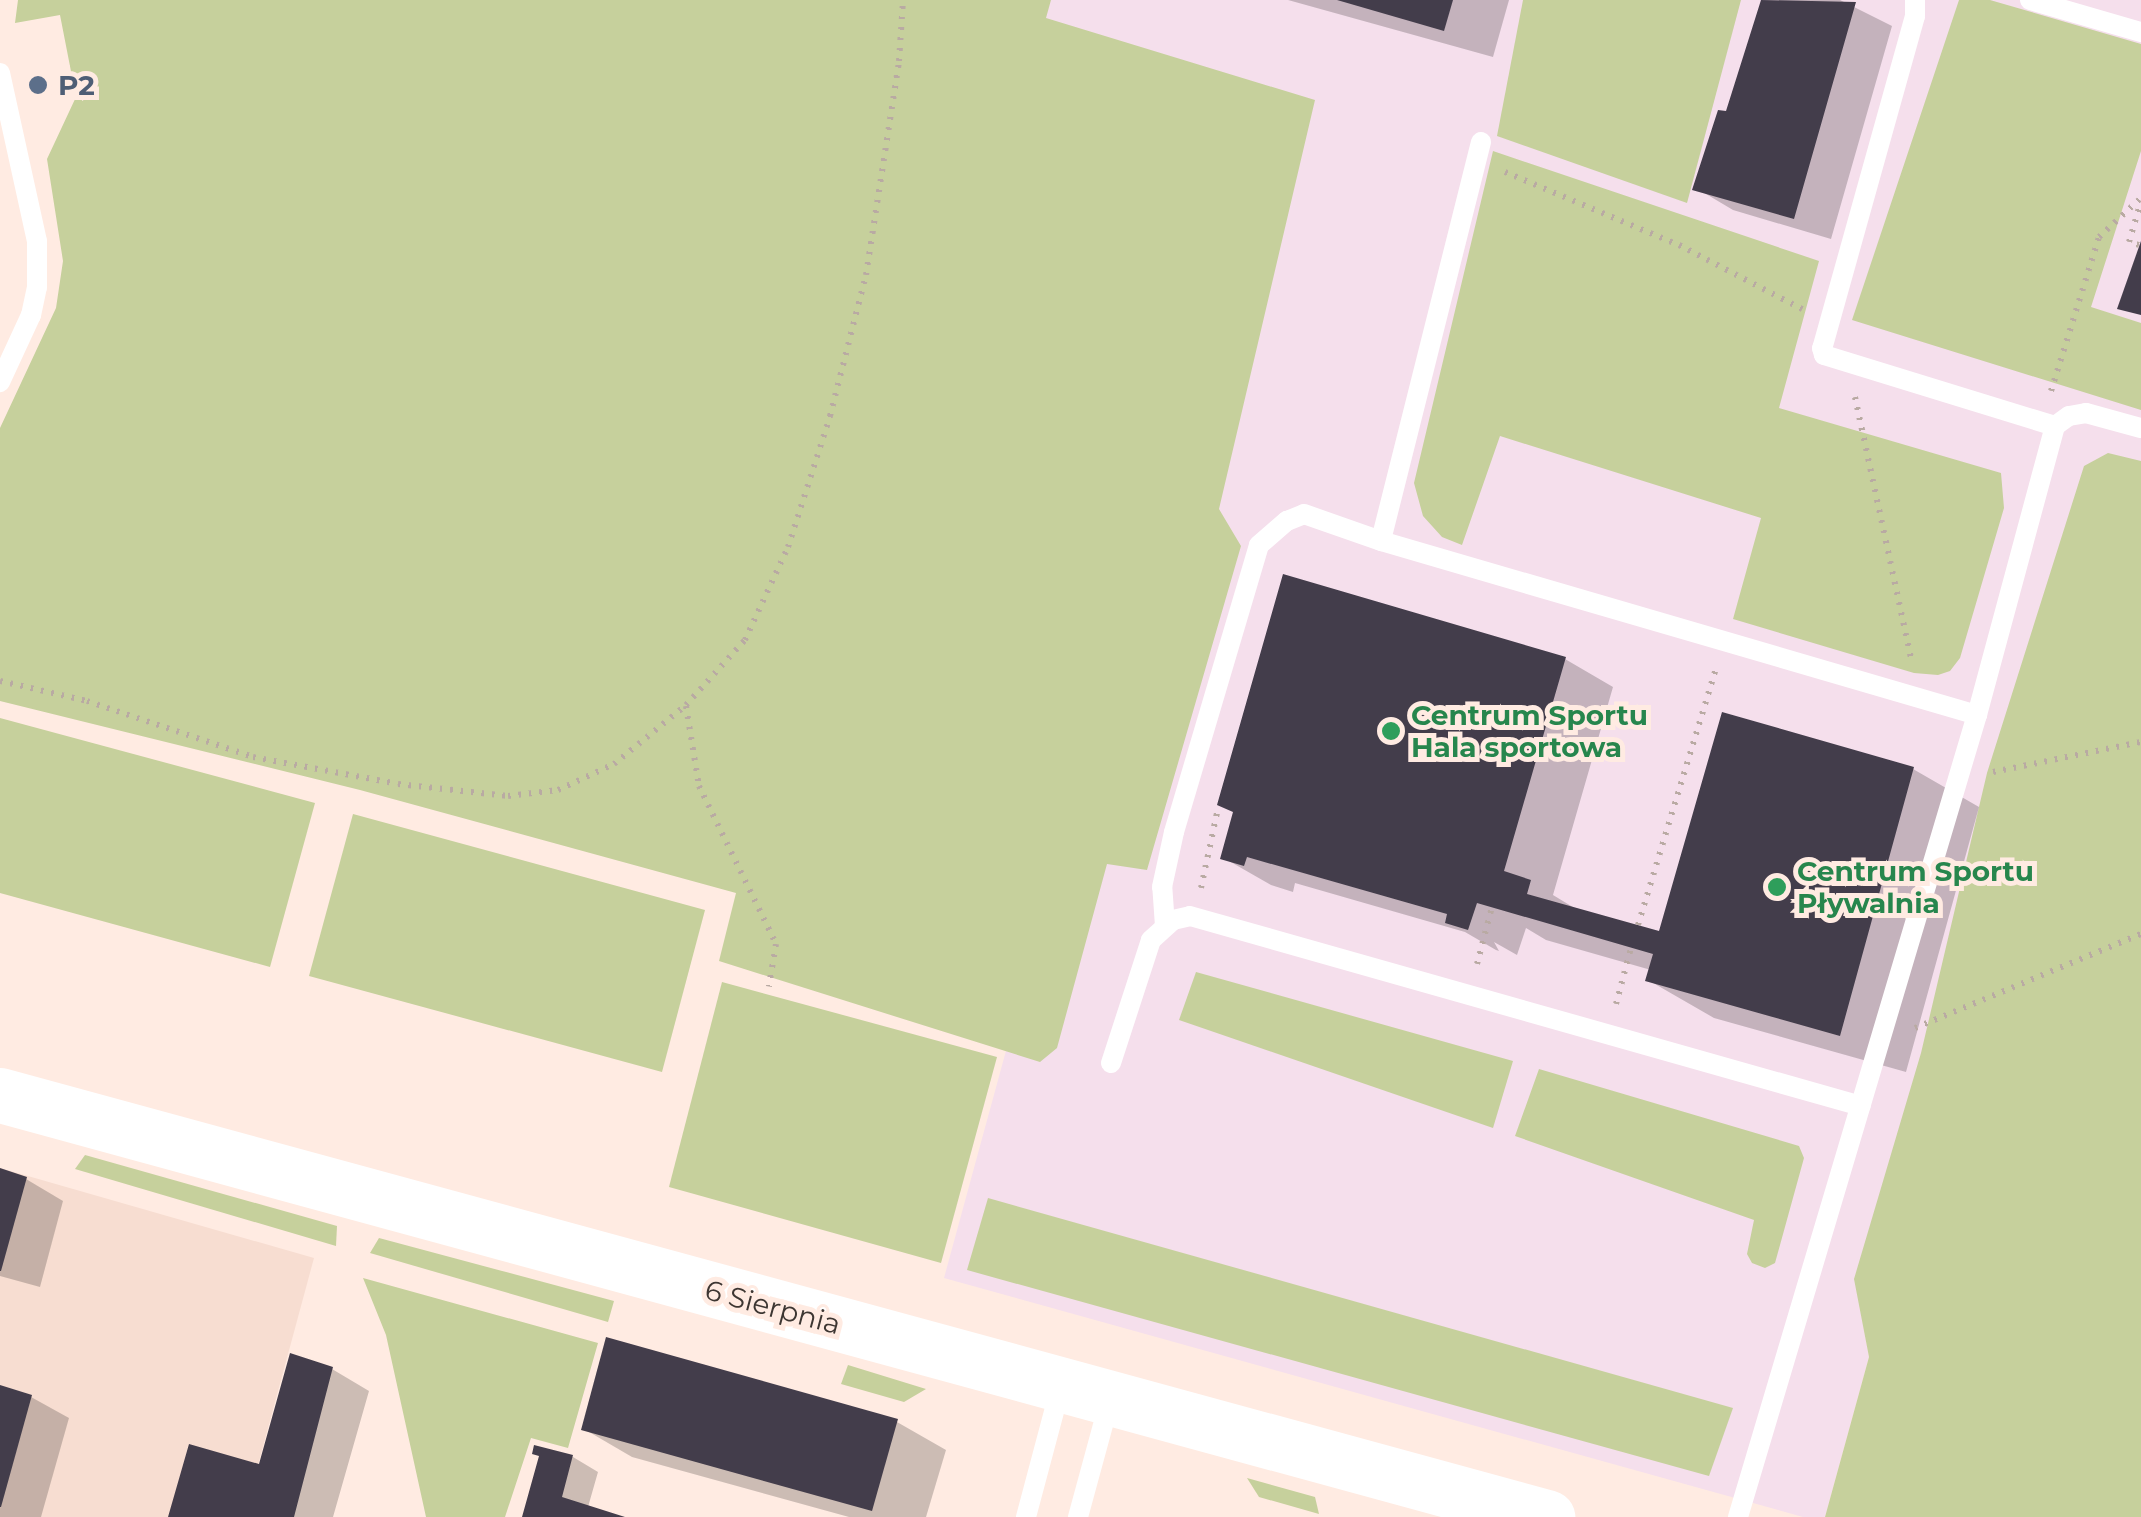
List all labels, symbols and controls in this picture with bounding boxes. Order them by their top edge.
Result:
place label: P2 [58,68,95,102]
marker: P2 [27,74,49,96]
place label: Centrum Sportu Hala sportowa [1411,698,1648,764]
marker: Centrum Sportu Hala sportowa [1380,720,1402,742]
place label: Centrum Sportu Pływalnia [1797,854,2034,920]
marker: Centrum Sportu Pływalnia [1766,876,1788,898]
street label: 6 Sierpnia [702,1273,844,1341]

